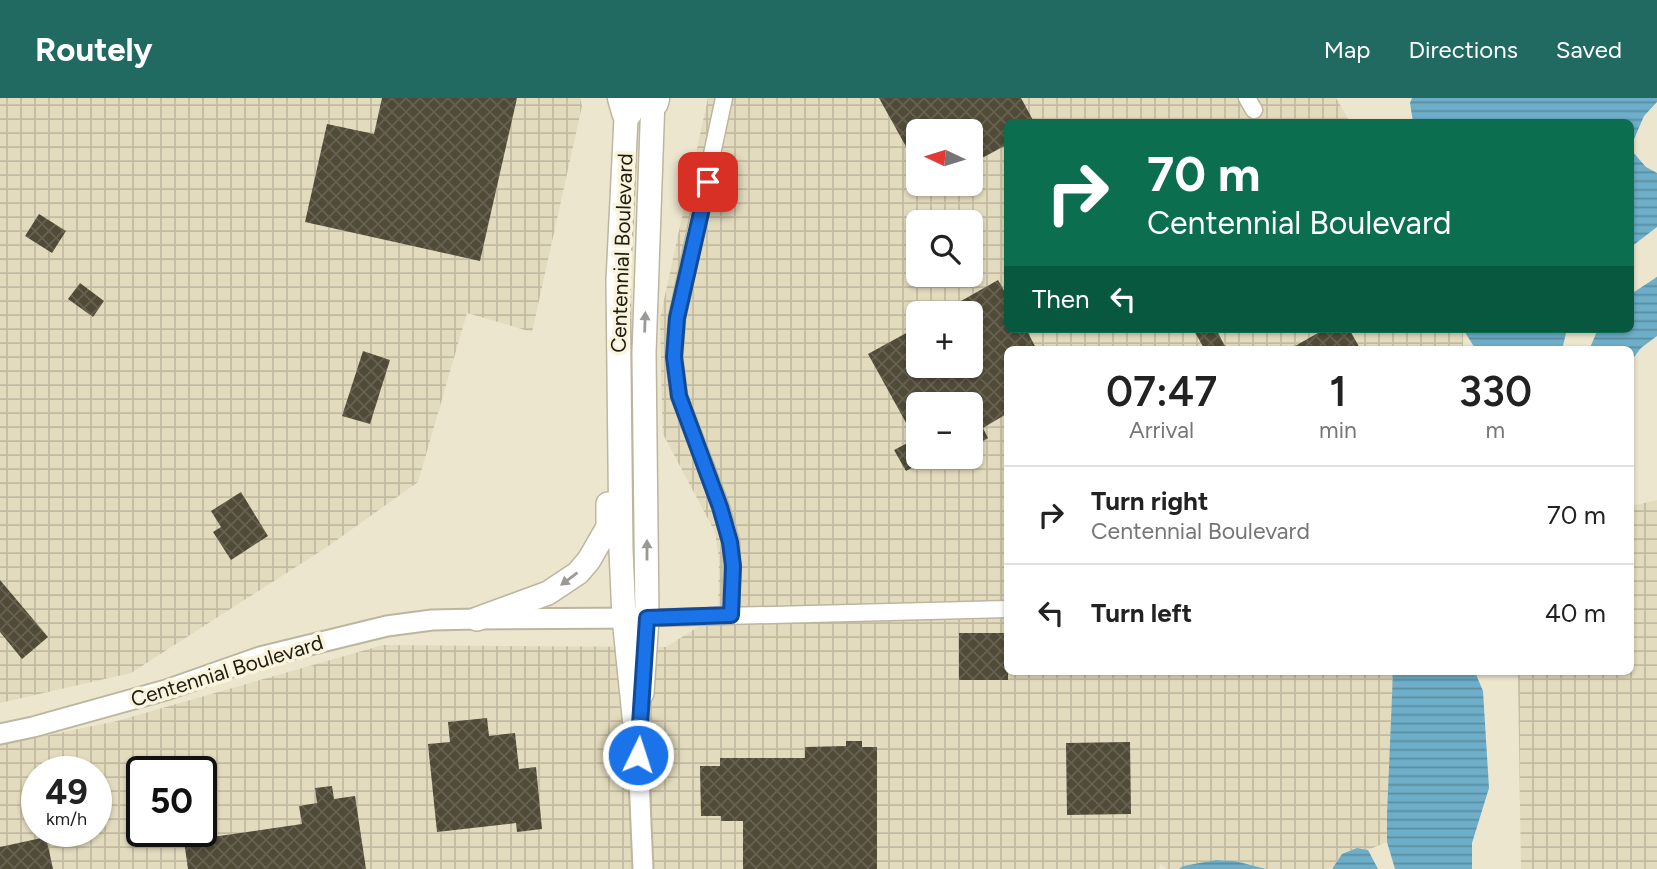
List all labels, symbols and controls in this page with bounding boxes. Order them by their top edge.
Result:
text: Routely [35,30,153,69]
text: Map [1324,35,1370,64]
text: Directions [1408,35,1518,64]
text: Saved [1556,35,1622,64]
north arrow [906,119,984,196]
map controls [906,119,983,469]
text: 70 m [1147,144,1260,203]
icon: right [1032,147,1123,238]
pin [678,152,738,212]
street label: Centennial Boulevard [606,153,637,353]
icon: arrive [689,163,727,201]
text: Centennial Boulevard [1147,204,1452,242]
button: search [906,210,983,287]
icon: left [1104,280,1142,318]
text: Then [1032,283,1090,315]
button: + [906,301,983,378]
one-way arrow [640,311,651,333]
text: 07:47 [1106,366,1217,417]
text: 1 [1329,366,1347,417]
text: 330 [1459,366,1532,417]
button: − [906,392,983,469]
text: Arrival [1129,416,1194,444]
text: min [1319,416,1357,444]
text: m [1486,416,1505,444]
text: Turn right [1091,485,1208,517]
icon: right [1032,496,1070,534]
text: 70 m [1547,499,1606,531]
text: Centennial Boulevard [1091,517,1310,545]
one-way arrow [641,539,653,561]
one-way arrow [560,572,578,586]
icon: left [1032,594,1070,632]
text: Turn left [1091,597,1192,629]
text: 40 m [1545,597,1606,629]
street label: Centennial Boulevard [128,629,326,712]
position arrow [601,718,675,792]
speed limit sign: 50 [126,756,217,847]
text: 49 [45,771,88,813]
text: km/h [46,808,87,830]

